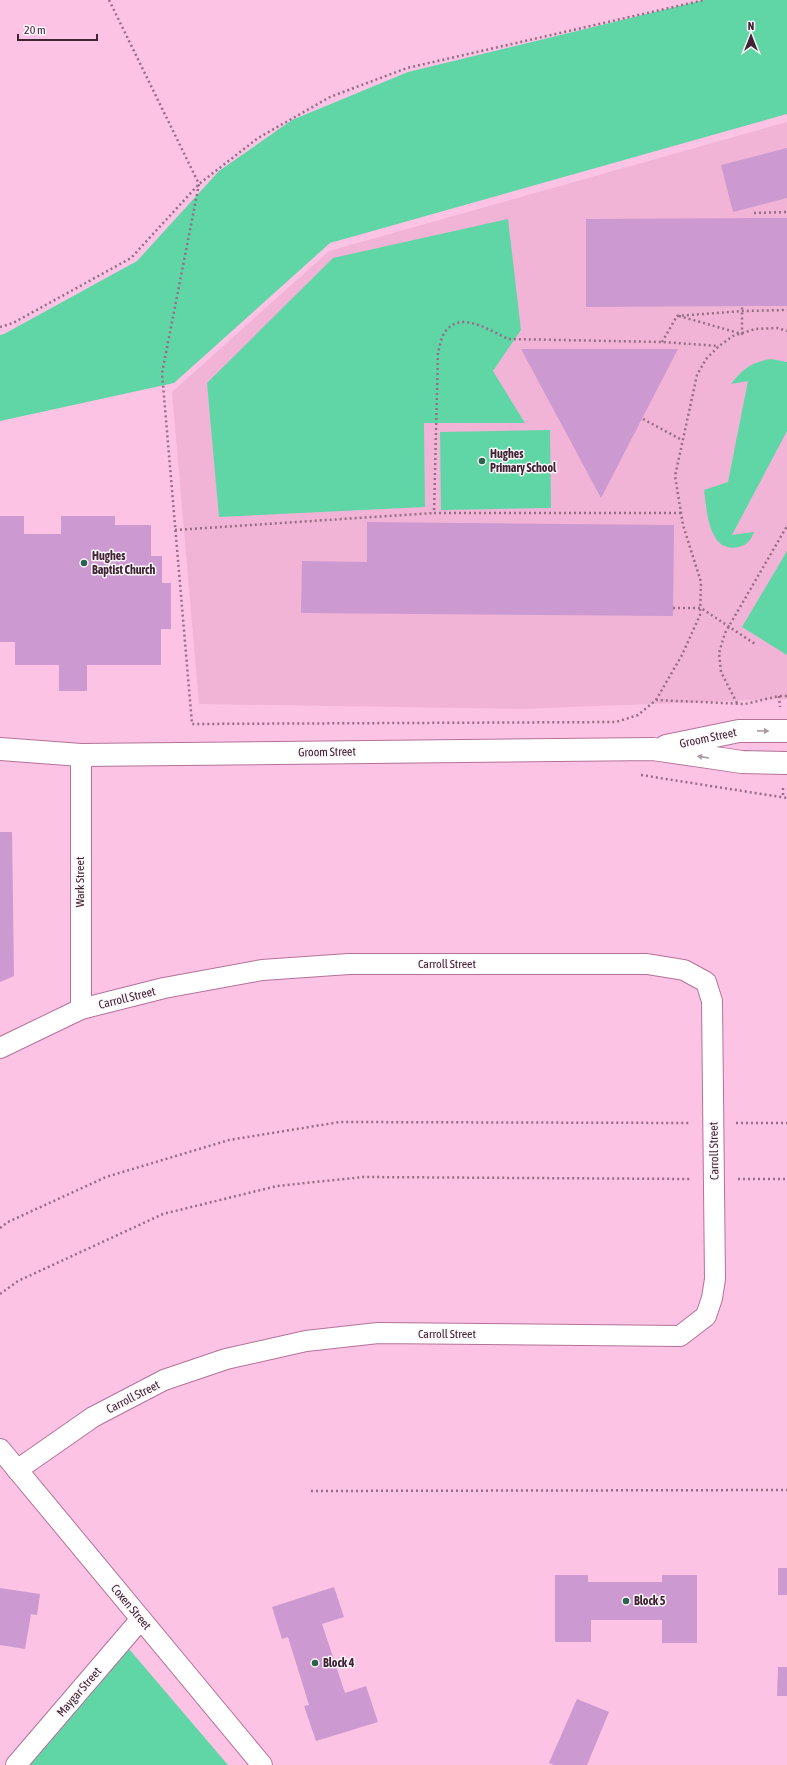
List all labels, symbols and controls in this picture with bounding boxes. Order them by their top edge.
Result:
scale bar [18,16,97,42]
north arrow [731,16,771,56]
text: N [748,20,754,32]
text: 20 m [24,23,46,37]
place label: Hughes Primary School [490,447,557,475]
marker: Hughes Primary School [477,456,487,466]
place label: Hughes Baptist Church [92,549,156,577]
marker: Hughes Baptist Church [79,558,89,568]
street label: Groom Street [678,725,738,751]
one-way arrow [757,728,770,734]
street label: Groom Street [298,744,357,760]
one-way arrow [697,753,709,759]
street label: Wark Street [73,856,87,907]
street label: Carroll Street [418,957,477,971]
street label: Carroll Street [97,984,157,1012]
street label: Carroll Street [706,1121,722,1180]
street label: Carroll Street [418,1327,477,1341]
street label: Carroll Street [104,1377,163,1416]
street label: Coxen Street [108,1581,154,1633]
place label: Block 5 [634,1594,666,1608]
marker: Block 5 [621,1596,631,1606]
place label: Block 4 [323,1656,355,1670]
marker: Block 4 [310,1658,320,1668]
street label: Maygar Street [54,1664,105,1719]

